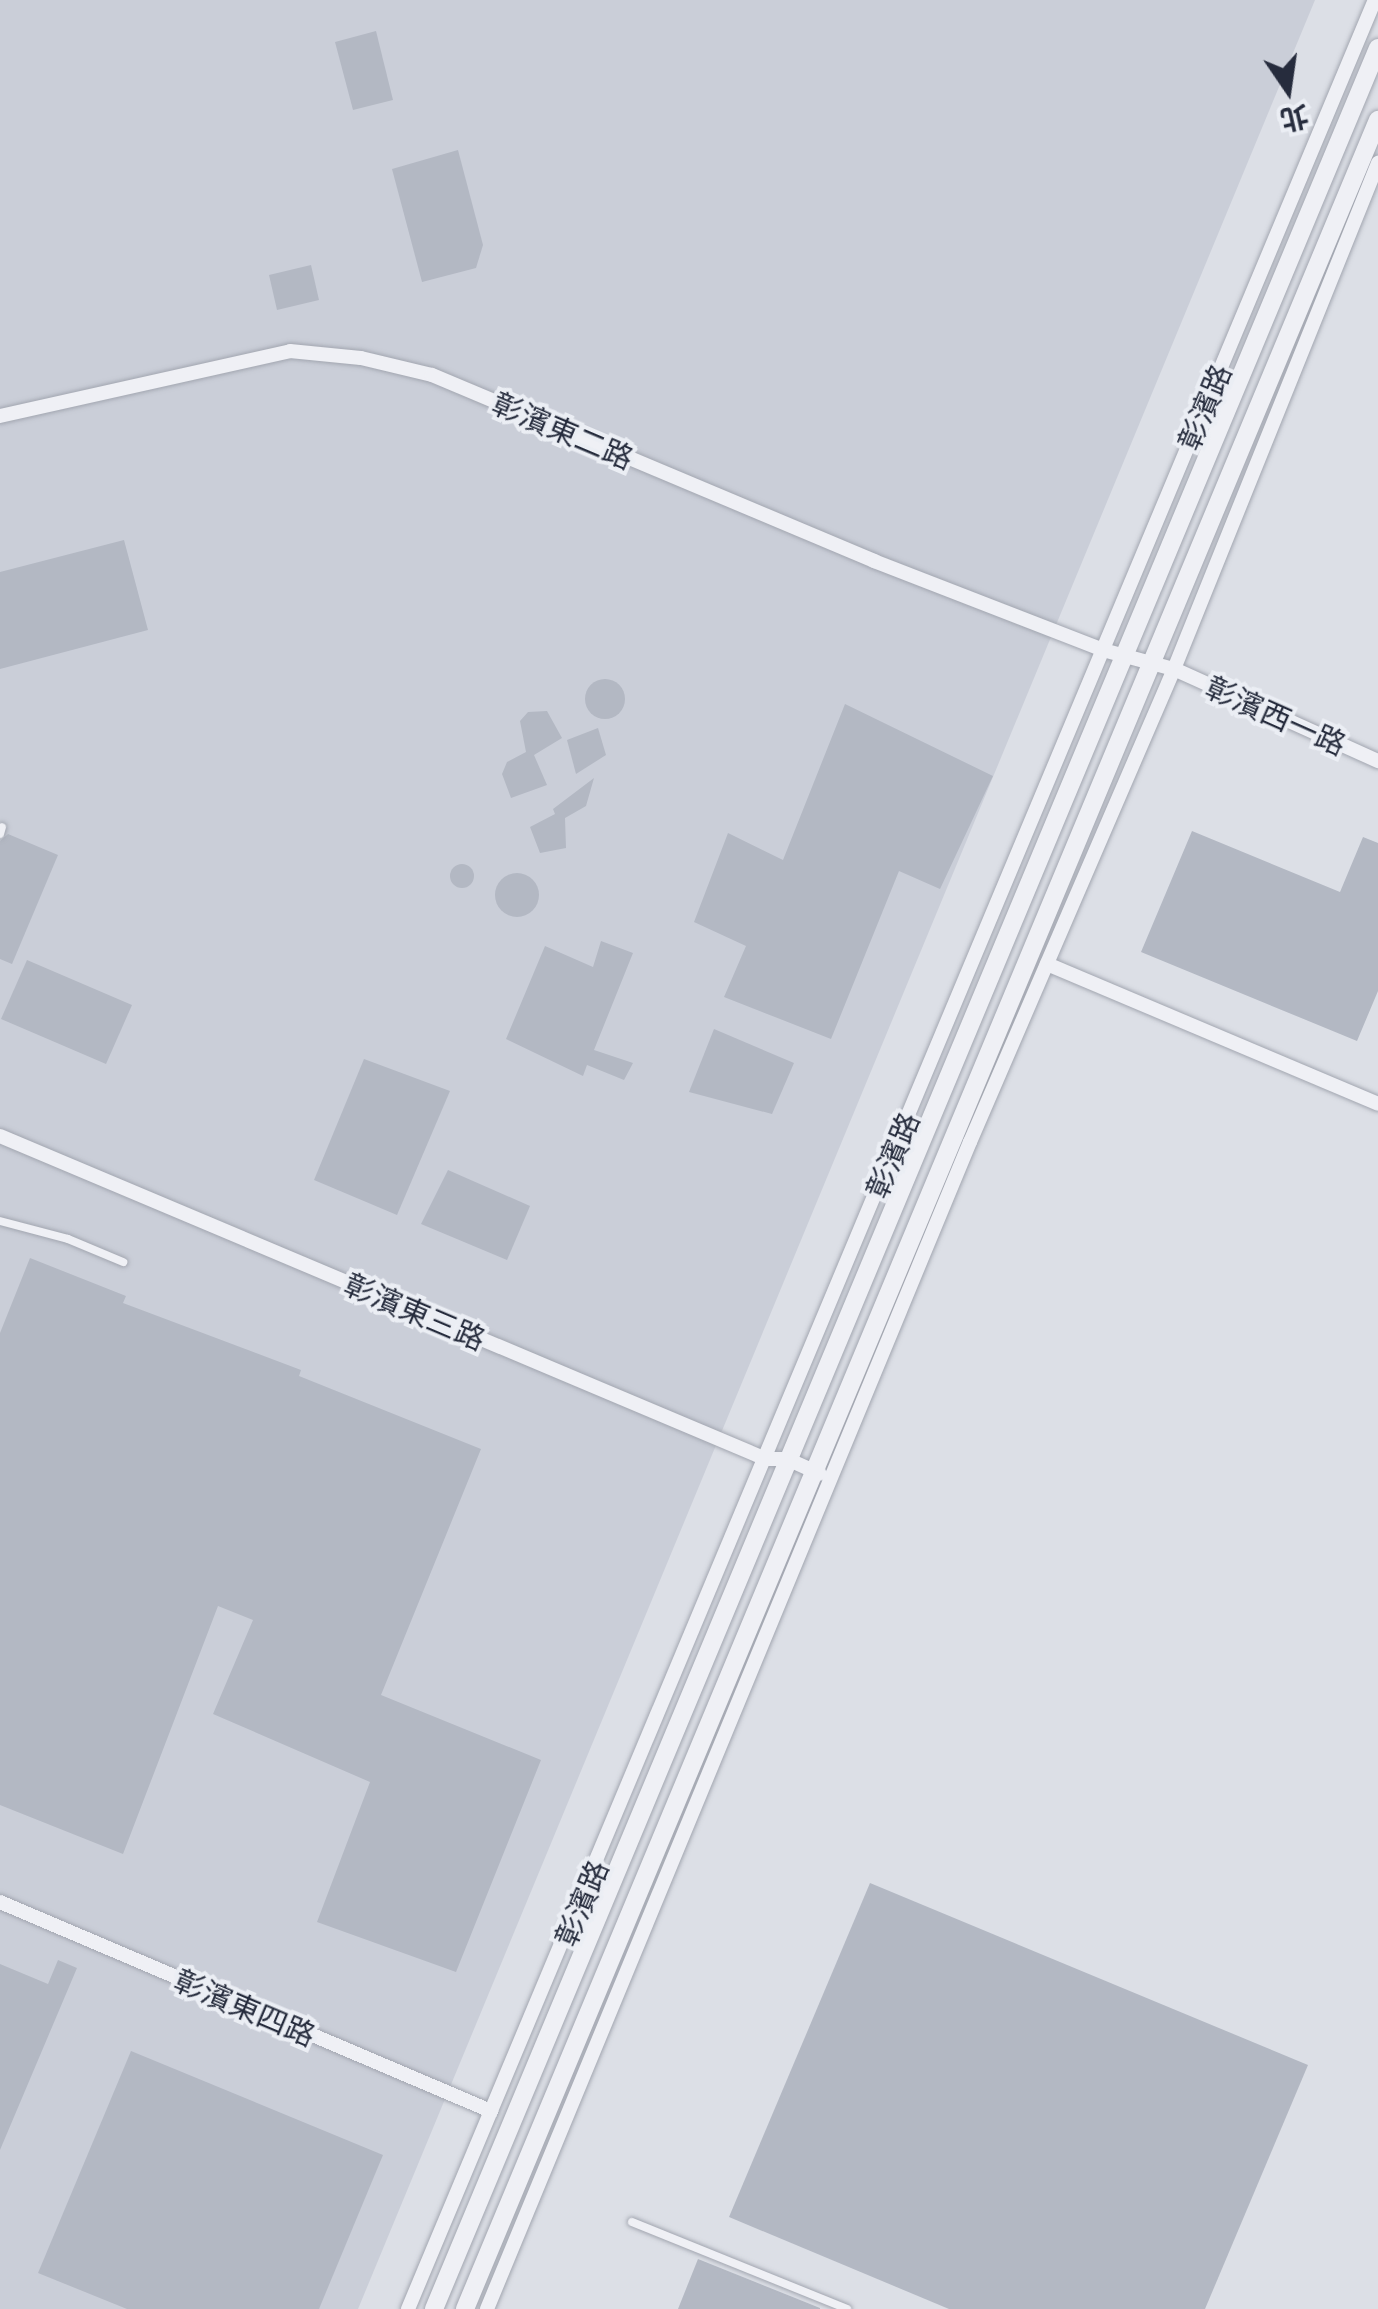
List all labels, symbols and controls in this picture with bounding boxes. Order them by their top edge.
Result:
north arrow [1238,40,1338,140]
text: 北 [1277,100,1312,139]
street label: 彰濱路 [1170,359,1238,455]
street label: 彰濱東二路 [487,384,639,476]
street label: 彰濱西一路 [1200,668,1352,762]
street label: 彰濱路 [858,1107,926,1203]
street label: 彰濱東三路 [339,1265,491,1357]
street label: 彰濱路 [547,1855,615,1951]
street label: 彰濱東四路 [169,1961,321,2053]

